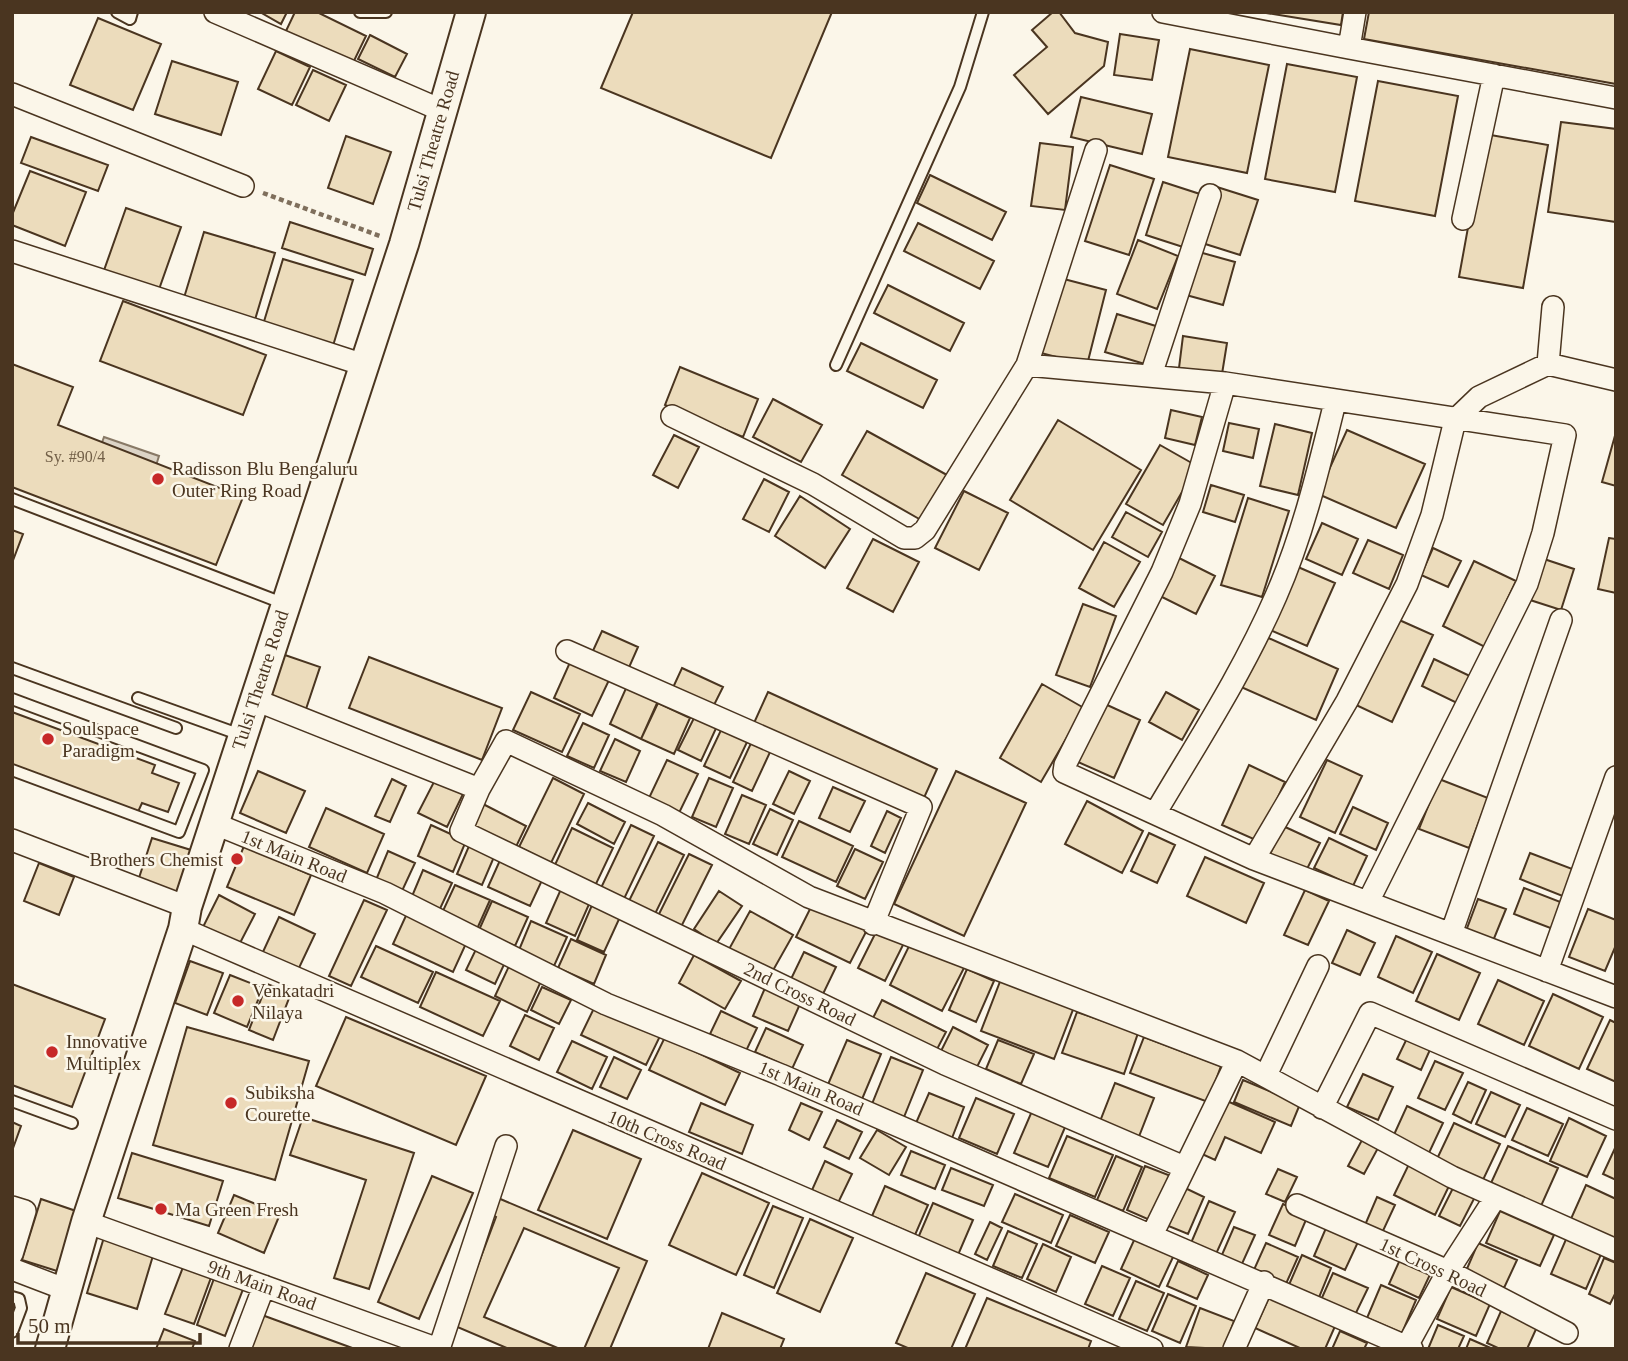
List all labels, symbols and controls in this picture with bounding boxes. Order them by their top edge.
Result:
street label: Tulsi Theatre Road [403,68,463,214]
house number: Sy. #90/4 [45,448,105,466]
place label: Radisson Blu Bengaluru Outer Ring Road [172,458,358,501]
marker: Radisson Blu Bengaluru Outer Ring Road [150,471,166,487]
street label: Tulsi Theatre Road [228,607,293,753]
place label: Soulspace Paradigm [62,718,139,761]
marker: Soulspace Paradigm [40,731,56,747]
street label: 1st Main Road [238,825,350,887]
place label: Brothers Chemist [89,849,224,870]
marker: Brothers Chemist [229,851,245,867]
street label: 2nd Cross Road [741,958,860,1030]
place label: Venkatadri Nilaya [252,980,334,1023]
marker: Venkatadri Nilaya [230,993,246,1009]
place label: Innovative Multiplex [66,1031,147,1074]
marker: Innovative Multiplex [44,1044,60,1060]
street label: 1st Main Road [755,1056,867,1120]
place label: Subiksha Courette [245,1082,315,1125]
marker: Subiksha Courette [223,1095,239,1111]
street label: 10th Cross Road [605,1106,730,1175]
place label: Ma Green Fresh [175,1199,299,1220]
marker: Ma Green Fresh [153,1201,169,1217]
street label: 1st Cross Road [1376,1233,1490,1301]
street label: 9th Main Road [205,1256,320,1315]
scale bar [18,1302,200,1346]
text: 50 m [28,1314,71,1338]

